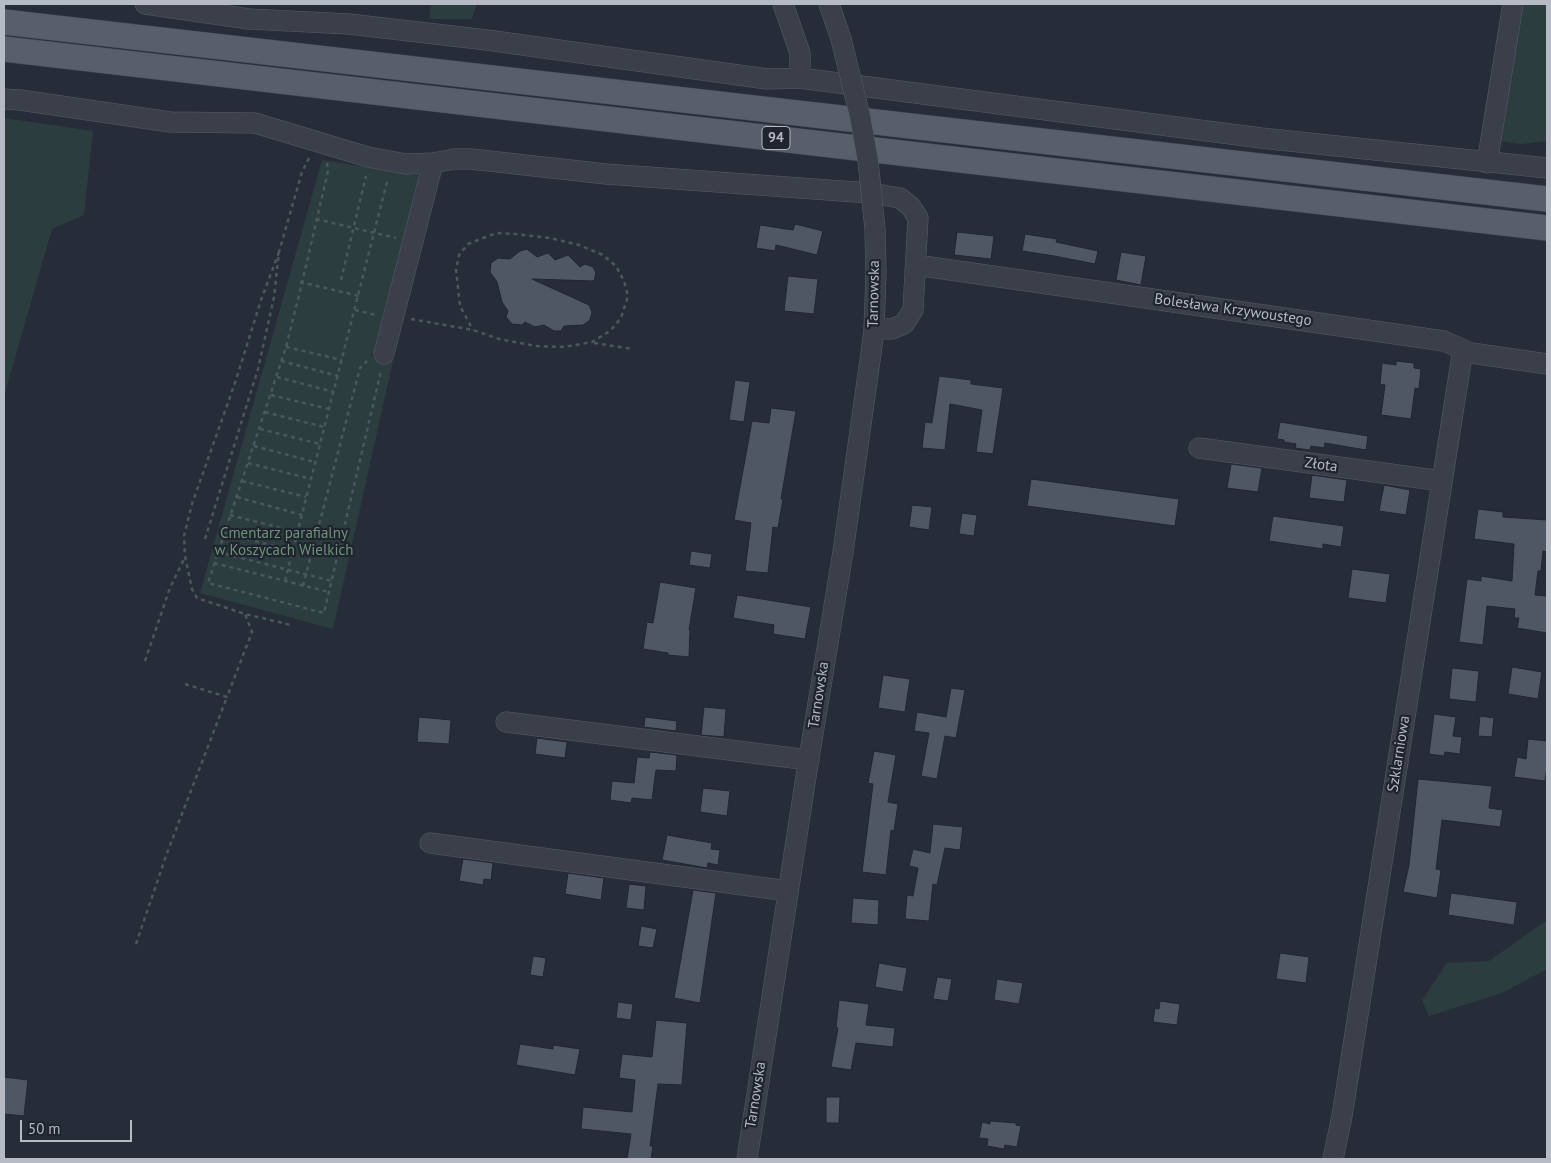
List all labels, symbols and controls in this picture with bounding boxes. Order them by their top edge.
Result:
road number: 94 [762,126,790,150]
street label: Tarnowska [864,260,884,328]
street label: Bolesława Krzywoustego [1153,290,1313,330]
street label: Złota [1303,454,1339,476]
park label: Cmentarz parafialny w Koszycach Wielkich [215,525,353,560]
street label: Tarnowska [805,660,833,730]
street label: Szklarniowa [1384,714,1414,794]
street label: Tarnowska [742,1060,770,1130]
scale bar [22,1110,135,1142]
text: 50 m [28,1119,61,1138]

